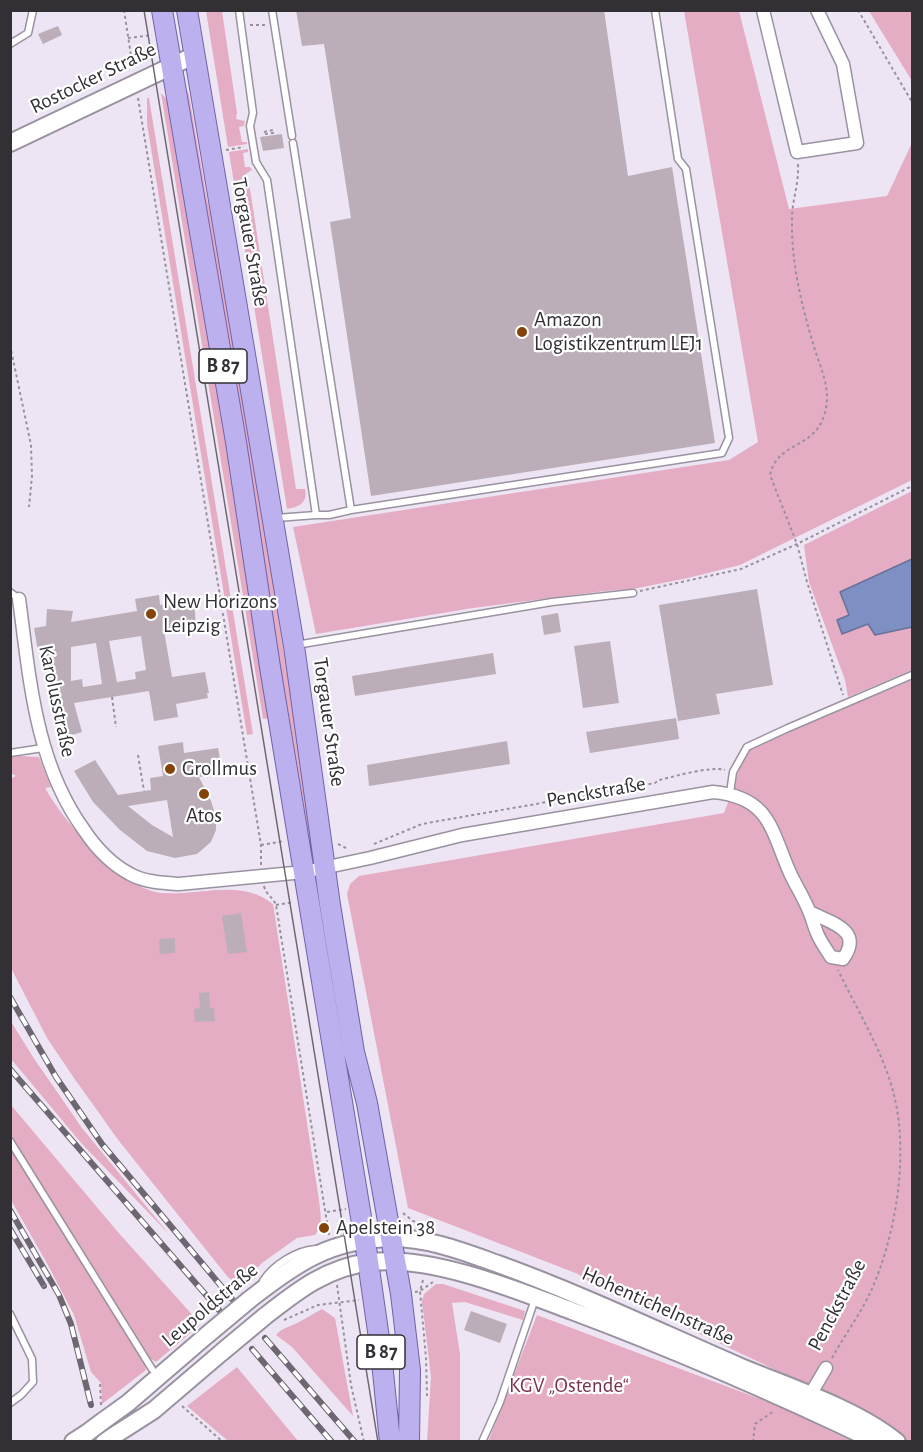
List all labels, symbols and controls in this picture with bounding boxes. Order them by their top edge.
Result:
street label: Rostocker Straße [26,37,160,119]
street label: Torgauer Straße [226,176,274,308]
place label: Amazon Logistikzentrum LEJ1 [534,307,703,357]
marker: Amazon Logistikzentrum LEJ1 [515,325,529,339]
road number: B 87 [199,349,247,383]
place label: New Horizons Leipzig [163,589,277,639]
marker: New Horizons Leipzig [144,607,158,621]
street label: Karolusstraße [33,643,81,759]
street label: Torgauer Straße [307,656,351,788]
place label: Grollmus [182,756,257,782]
marker: Grollmus [163,762,177,776]
street label: Penckstraße [544,771,648,813]
marker: Atos [197,787,211,801]
place label: Atos [186,803,222,829]
place label: Apelstein 38 [336,1215,435,1241]
marker: Apelstein 38 [317,1221,331,1235]
street label: Penckstraße [802,1255,872,1355]
street label: Leupoldstraße [157,1257,263,1353]
street label: Hohentichelnstraße [578,1261,738,1351]
road number: B 87 [357,1335,405,1369]
park label: KGV „Ostende“ [509,1373,629,1399]

